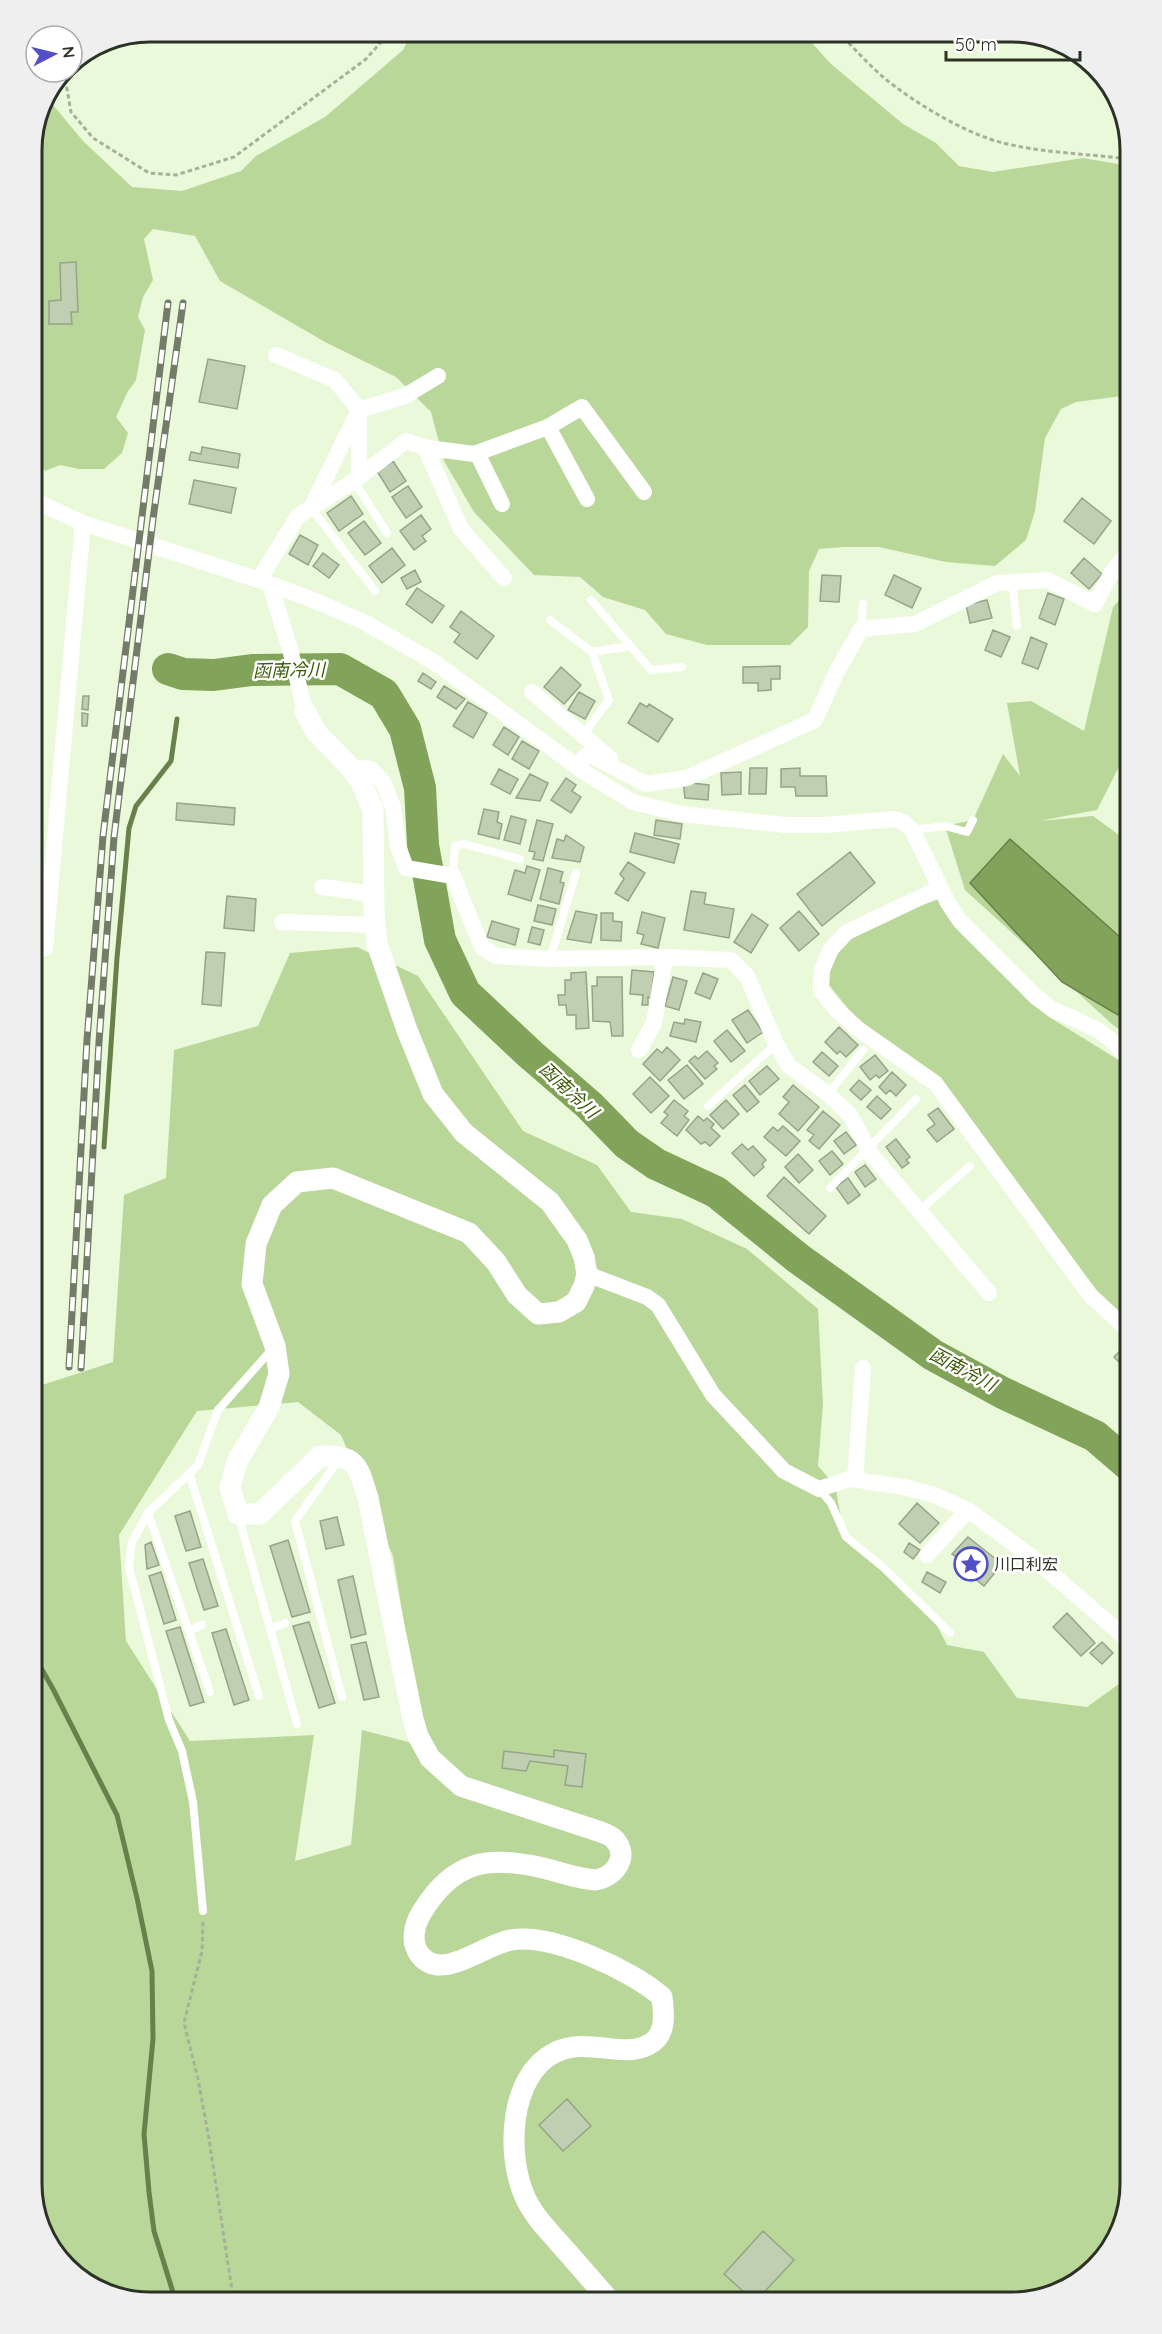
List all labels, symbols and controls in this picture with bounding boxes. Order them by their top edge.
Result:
north arrow [24,24,84,84]
scale bar [946,24,1080,62]
text: 50 m [955,33,997,56]
text: N [58,45,80,59]
water label: 函南冷川 [253,658,327,682]
water label: 函南冷川 [535,1057,605,1124]
water label: 函南冷川 [926,1342,1002,1397]
place icon: 川口利宏 [953,1546,989,1582]
place label: 川口利宏 [994,1554,1058,1574]

